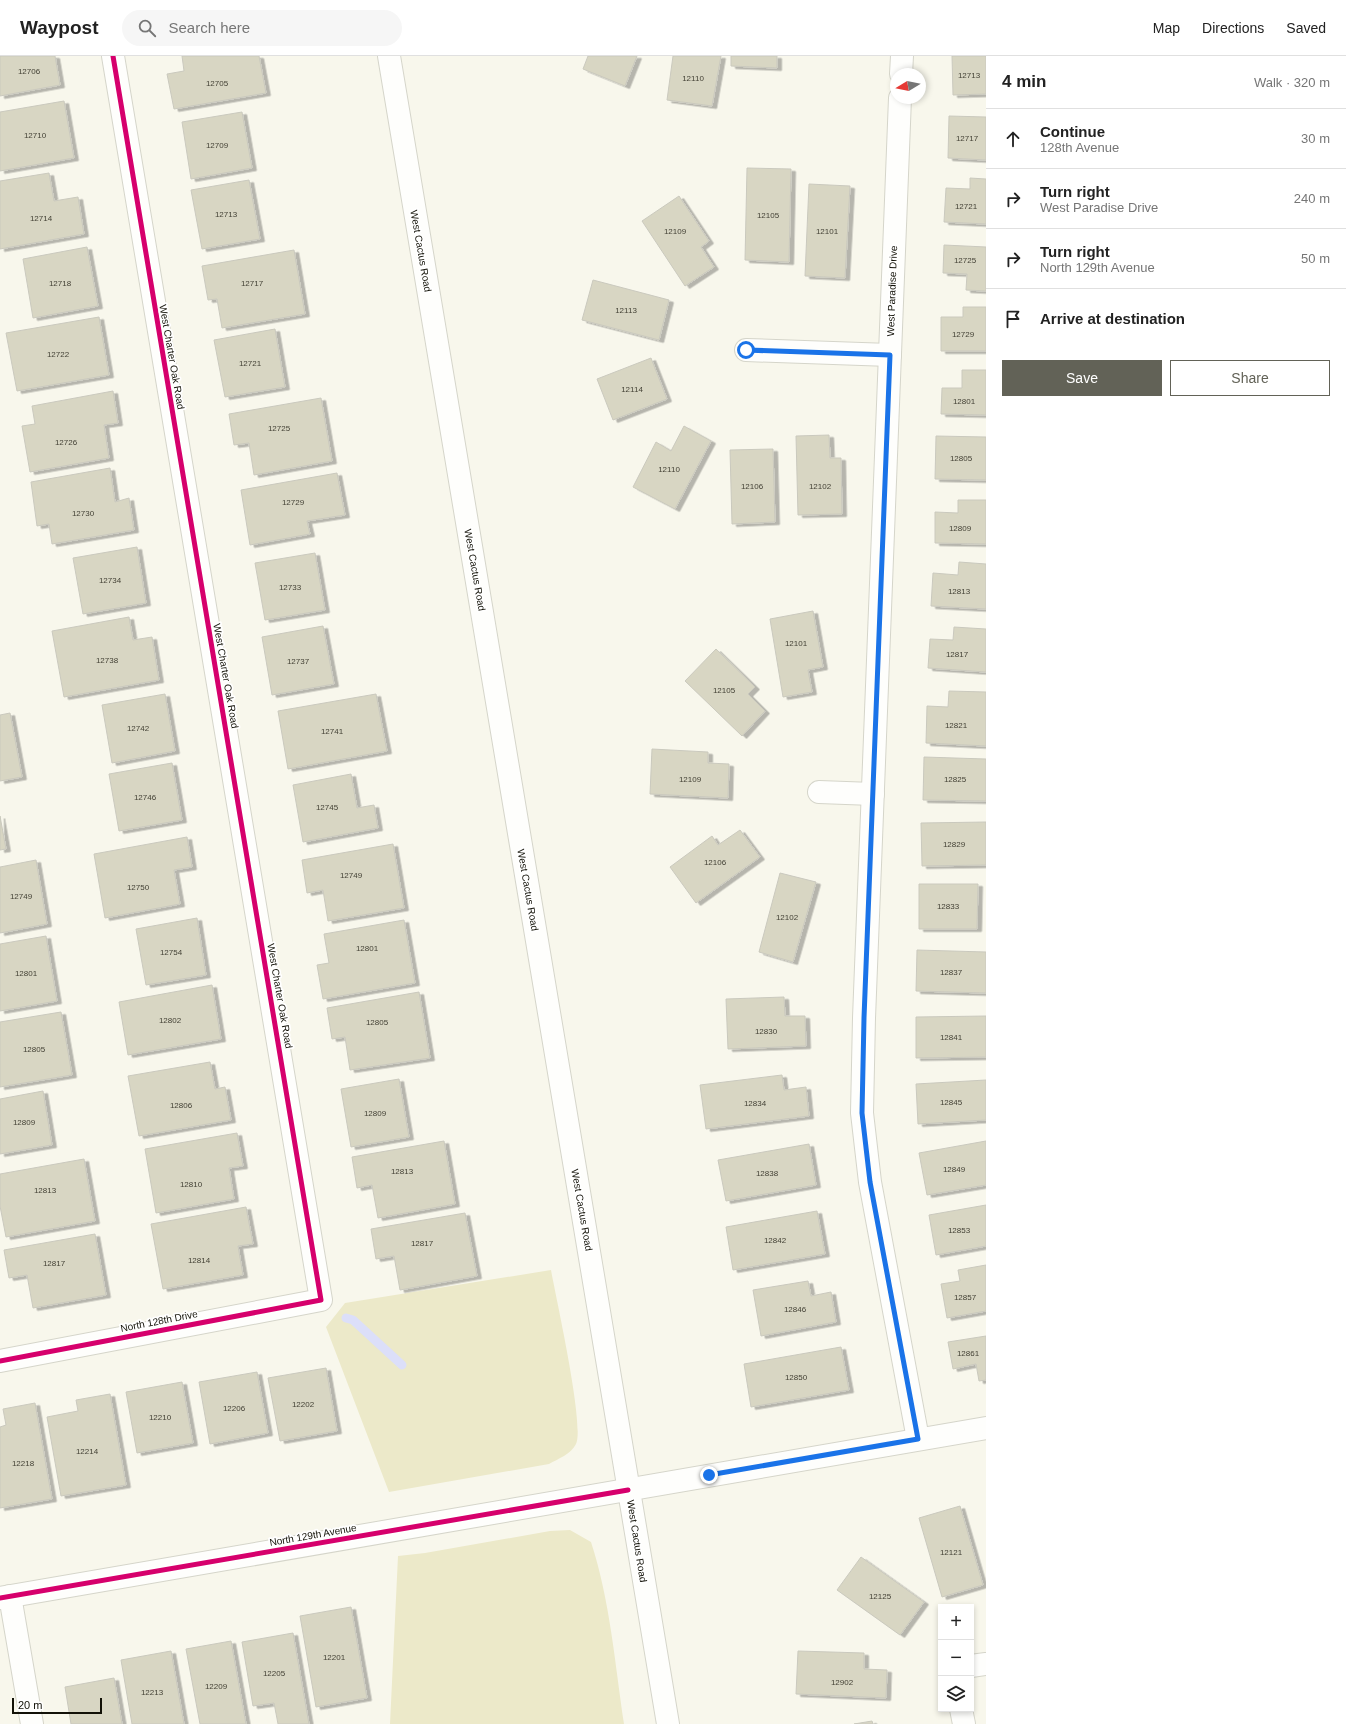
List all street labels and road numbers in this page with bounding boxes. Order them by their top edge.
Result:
street label: West Cactus Road [408,209,434,293]
street label: West Paradise Drive [885,245,899,337]
street label: West Charter Oak Road [157,304,187,410]
street label: West Cactus Road [462,528,488,612]
street label: West Charter Oak Road [211,623,241,729]
street label: West Cactus Road [515,848,541,932]
street label: West Charter Oak Road [265,943,295,1049]
street label: West Cactus Road [569,1168,595,1252]
street label: North 128th Drive [119,1308,199,1334]
street label: West Cactus Road [625,1499,649,1583]
street label: North 129th Avenue [269,1522,358,1548]

